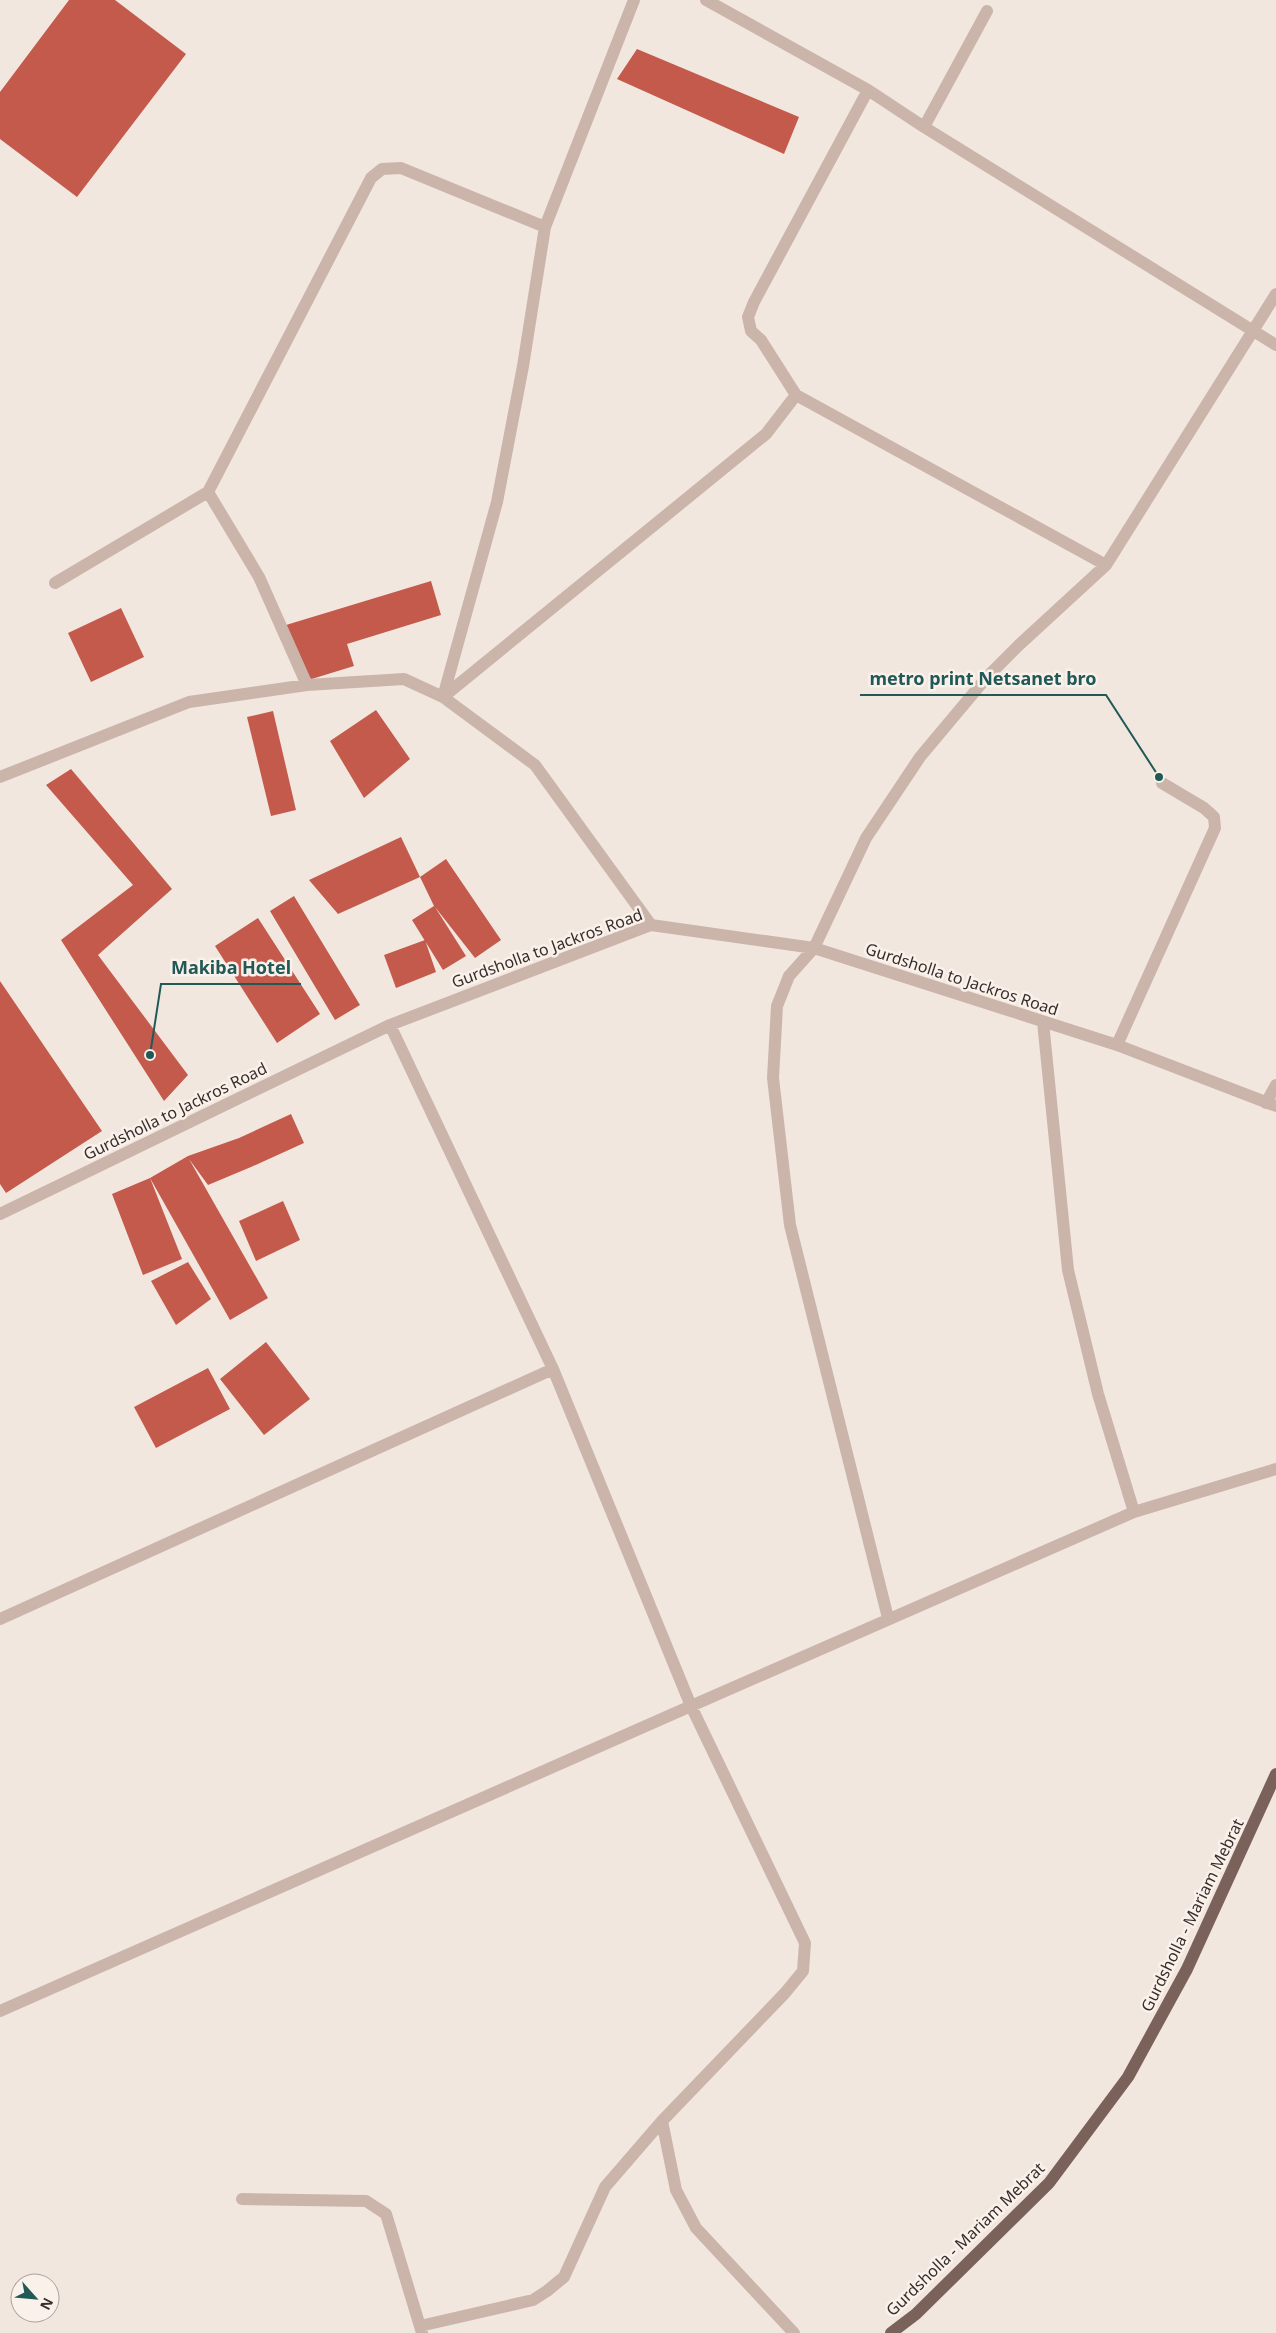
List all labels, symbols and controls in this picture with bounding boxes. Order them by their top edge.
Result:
callout: metro print Netsanet bro [860,662,1106,695]
text: metro print Netsanet bro [870,666,1096,690]
street label: Gurdsholla to Jackros Road [448,903,646,993]
street label: Gurdsholla to Jackros Road [863,937,1061,1021]
callout: Makiba Hotel [161,951,301,984]
text: Makiba Hotel [171,955,291,979]
street label: Gurdsholla to Jackros Road [80,1057,270,1165]
street label: Gurdsholla - Mariam Mebrat [1136,1815,1249,2015]
street label: Gurdsholla - Mariam Mebrat [881,2157,1049,2321]
north arrow [10,2273,60,2323]
text: N [36,2295,58,2314]

